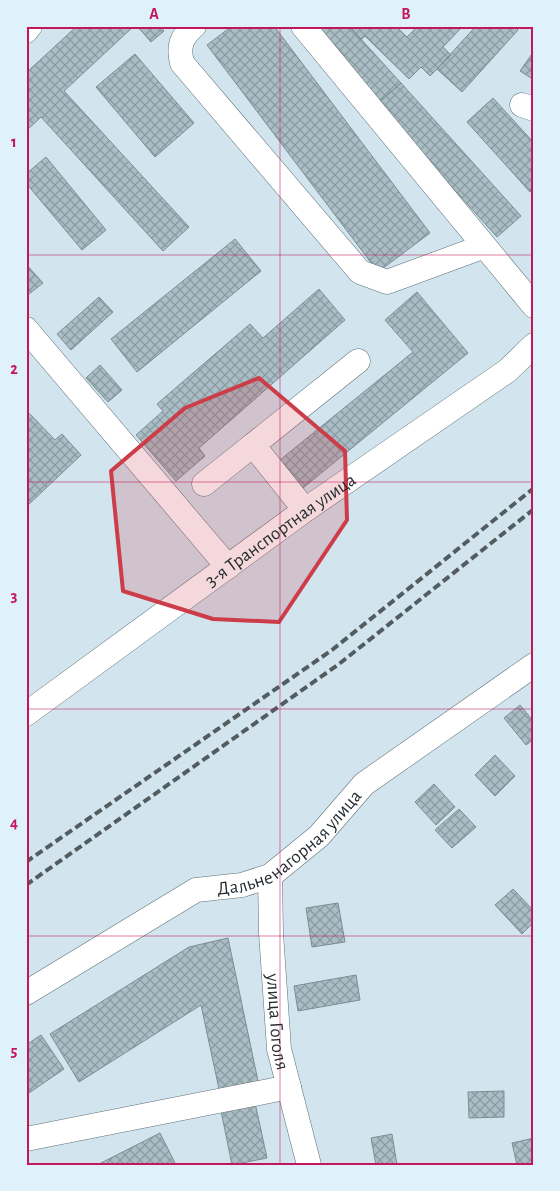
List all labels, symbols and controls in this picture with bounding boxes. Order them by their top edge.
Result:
text: A [149,6,159,22]
text: B [401,6,411,22]
text: 1 [11,134,17,150]
text: 2 [10,361,18,377]
street label: 3-я Транспортная улица [202,470,360,591]
text: 3 [11,588,18,604]
street label: Дальненагорная улица [216,786,366,899]
text: 4 [10,815,18,831]
street label: улица Гоголя [263,972,292,1072]
text: 5 [11,1043,18,1059]

